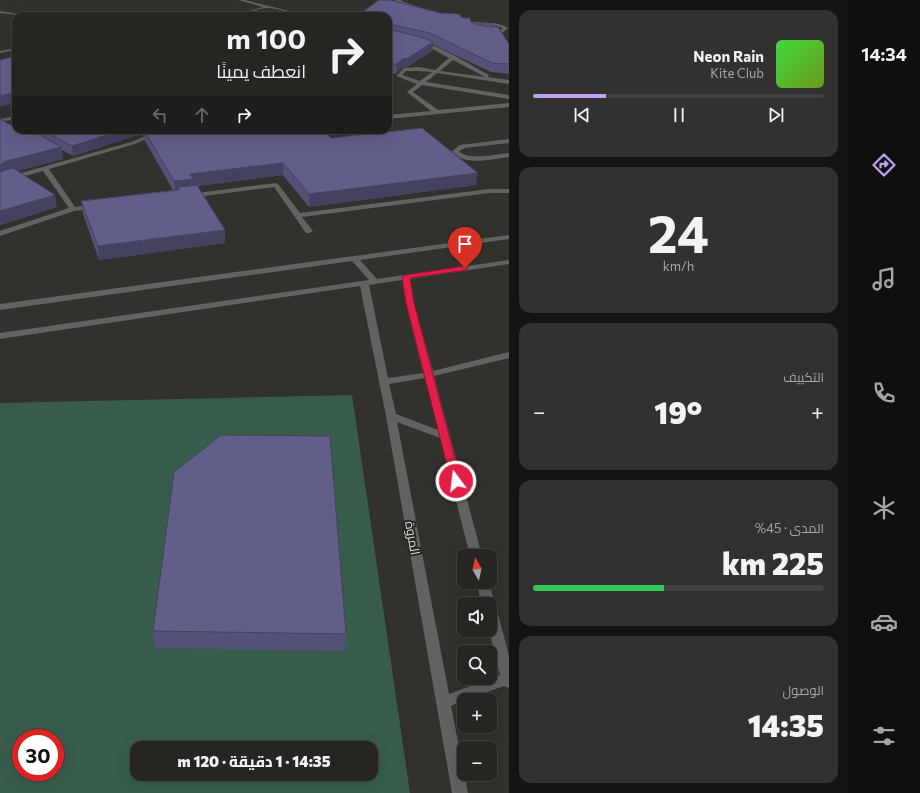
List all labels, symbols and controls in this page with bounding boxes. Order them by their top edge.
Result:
text: 100 m [226,21,306,55]
icon: right [320,28,372,80]
text: 14:34 [861,43,907,65]
text: Neon Rain [693,47,764,65]
text: انعطف يمينًا [216,60,306,82]
text: Kite Club [710,65,764,81]
icon: left [149,104,171,126]
icon: ahead [191,104,213,126]
icon: right [233,104,255,126]
icon: previous [571,104,593,126]
icon: pause [668,104,690,126]
icon: next [765,104,787,126]
icon: directions [870,151,898,179]
text: 24 [648,200,709,264]
pin [448,227,482,268]
icon: arrive [454,233,476,255]
text: km/h [663,258,694,274]
icon: music [870,265,898,293]
text: التكييف [783,369,824,385]
icon: phone [870,379,898,407]
text: 19° [654,393,702,430]
text: − [533,398,546,425]
text: + [811,398,824,425]
position arrow [435,460,477,502]
icon: climate [870,494,898,522]
street label: المروة [402,520,424,556]
text: المدى · 45% [755,520,824,536]
text: 225 km [722,544,824,581]
north arrow [457,549,497,589]
map controls [457,549,497,781]
button: sound [457,597,497,637]
icon: car [870,608,898,636]
button: search [457,645,497,685]
text: الوصول [783,682,824,698]
button: + [457,693,497,733]
text: 14:35 [748,706,824,743]
icon: filters [870,722,898,750]
speed limit sign: 30 [12,729,64,781]
button: − [457,741,497,781]
text: 14:35 · 1 دقيقة · 120 m [177,752,331,770]

